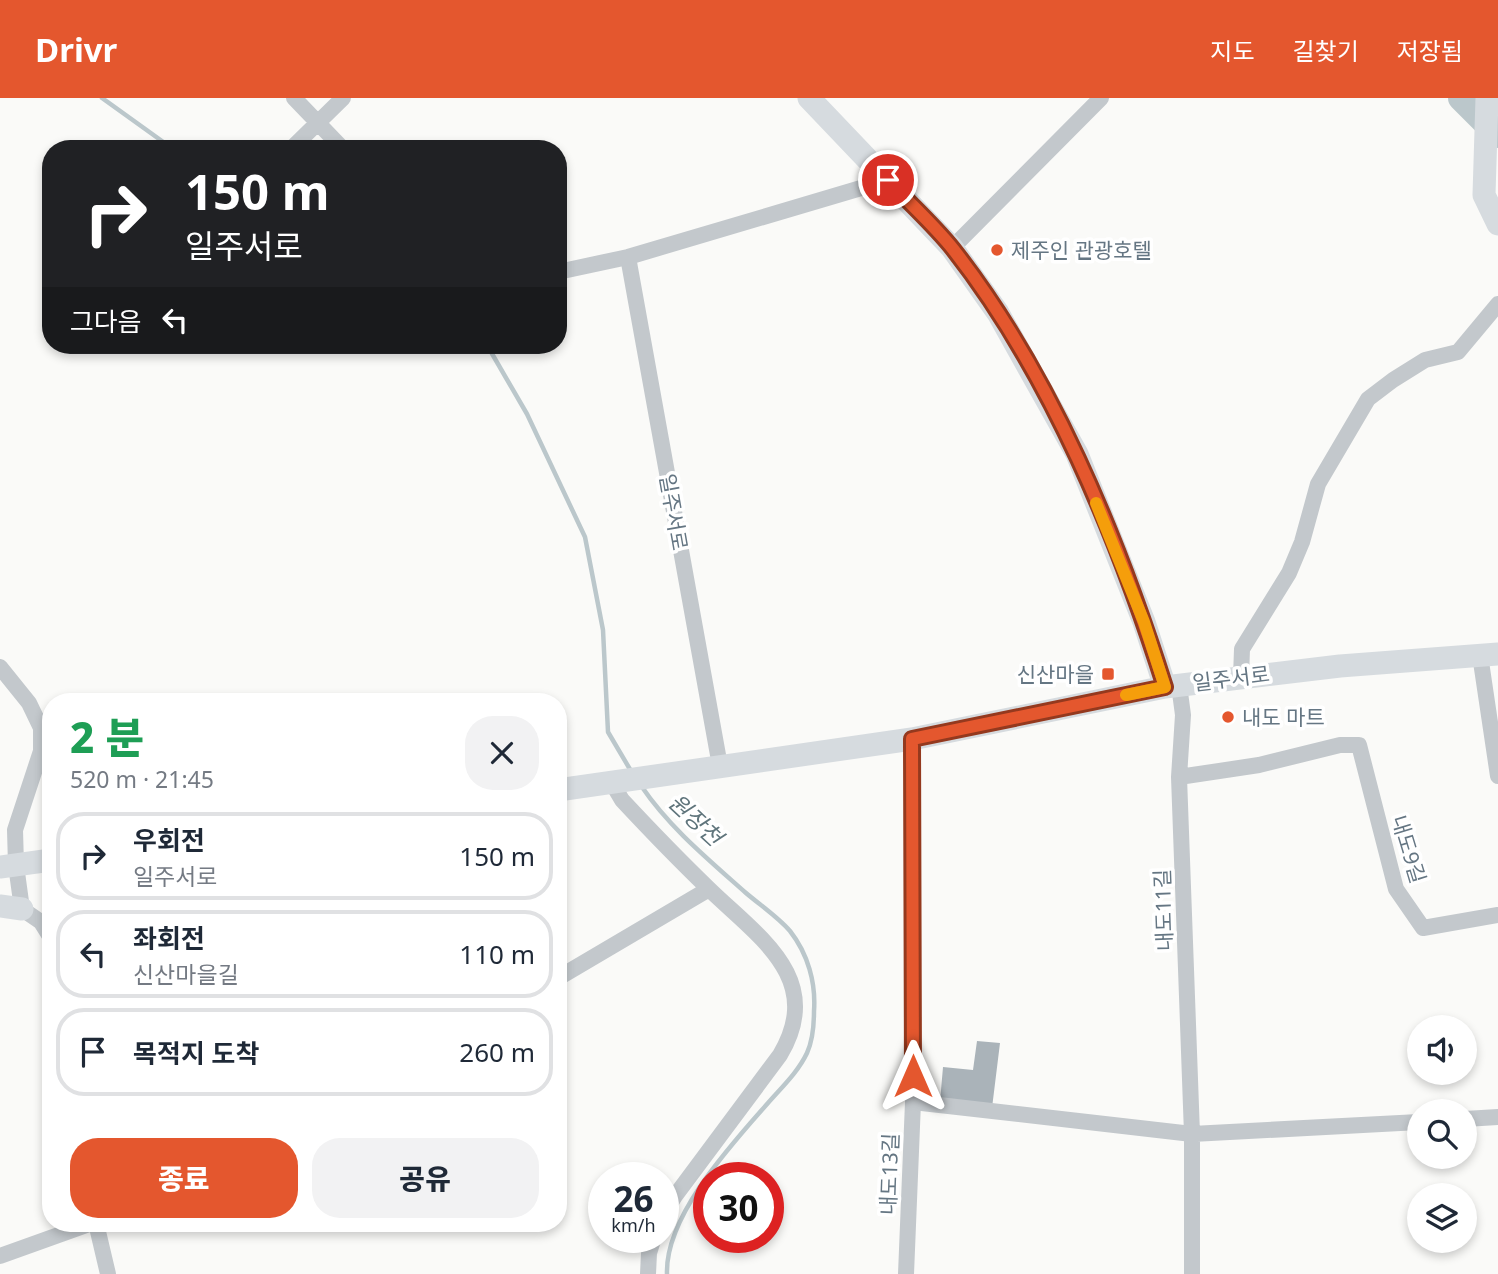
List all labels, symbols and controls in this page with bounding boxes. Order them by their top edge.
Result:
text: Drivr [35,27,117,72]
text: 지도 [1210,34,1255,67]
text: 길찾기 [1293,34,1359,67]
text: 저장됨 [1397,34,1463,67]
pin [858,150,918,210]
text: 150 m [185,158,330,224]
icon: arrive [869,161,907,199]
icon: right [70,168,161,259]
text: 일주서로 [185,224,303,267]
place label: 제주인 관광호텔 [1011,236,1152,264]
marker: 제주인 관광호텔 [989,242,1005,258]
icon: left [156,301,194,339]
text: 그다음 [70,303,142,339]
street label: 일주서로 [654,472,694,552]
street label: 일주서로 [1191,659,1271,697]
place label: 신산마을 [1017,660,1094,688]
marker: 신산마을 [1100,666,1116,682]
place label: 내도 마트 [1242,703,1325,731]
text: 2 분 [70,708,144,765]
marker: 내도 마트 [1220,709,1236,725]
button: close [465,716,539,790]
text: 520 m · 21:45 [70,763,214,795]
water label: 원장천 [662,786,732,854]
street label: 내도9길 [1385,811,1433,887]
text: 우회전 [133,822,205,858]
icon: right [74,837,112,875]
text: 150 m [459,838,535,874]
text: 일주서로 [133,860,218,892]
street label: 내도11길 [1148,869,1178,951]
text: 좌회전 [133,920,205,956]
icon: left [74,935,112,973]
text: 110 m [459,936,535,972]
text: 신산마을길 [133,958,239,990]
map controls [1407,1015,1477,1253]
button: sound [1407,1015,1477,1085]
icon: arrive [74,1033,112,1071]
text: 260 m [459,1034,535,1070]
text: 목적지 도착 [133,1035,259,1071]
position arrow [876,1039,950,1113]
button: search [1407,1099,1477,1169]
street label: 내도13길 [874,1133,904,1215]
button: 종료 [70,1138,298,1218]
button: 공유 [312,1138,539,1218]
speed limit sign: 30 [693,1162,784,1253]
text: 26 [613,1175,654,1222]
button: layers [1407,1183,1477,1253]
text: km/h [611,1213,656,1237]

